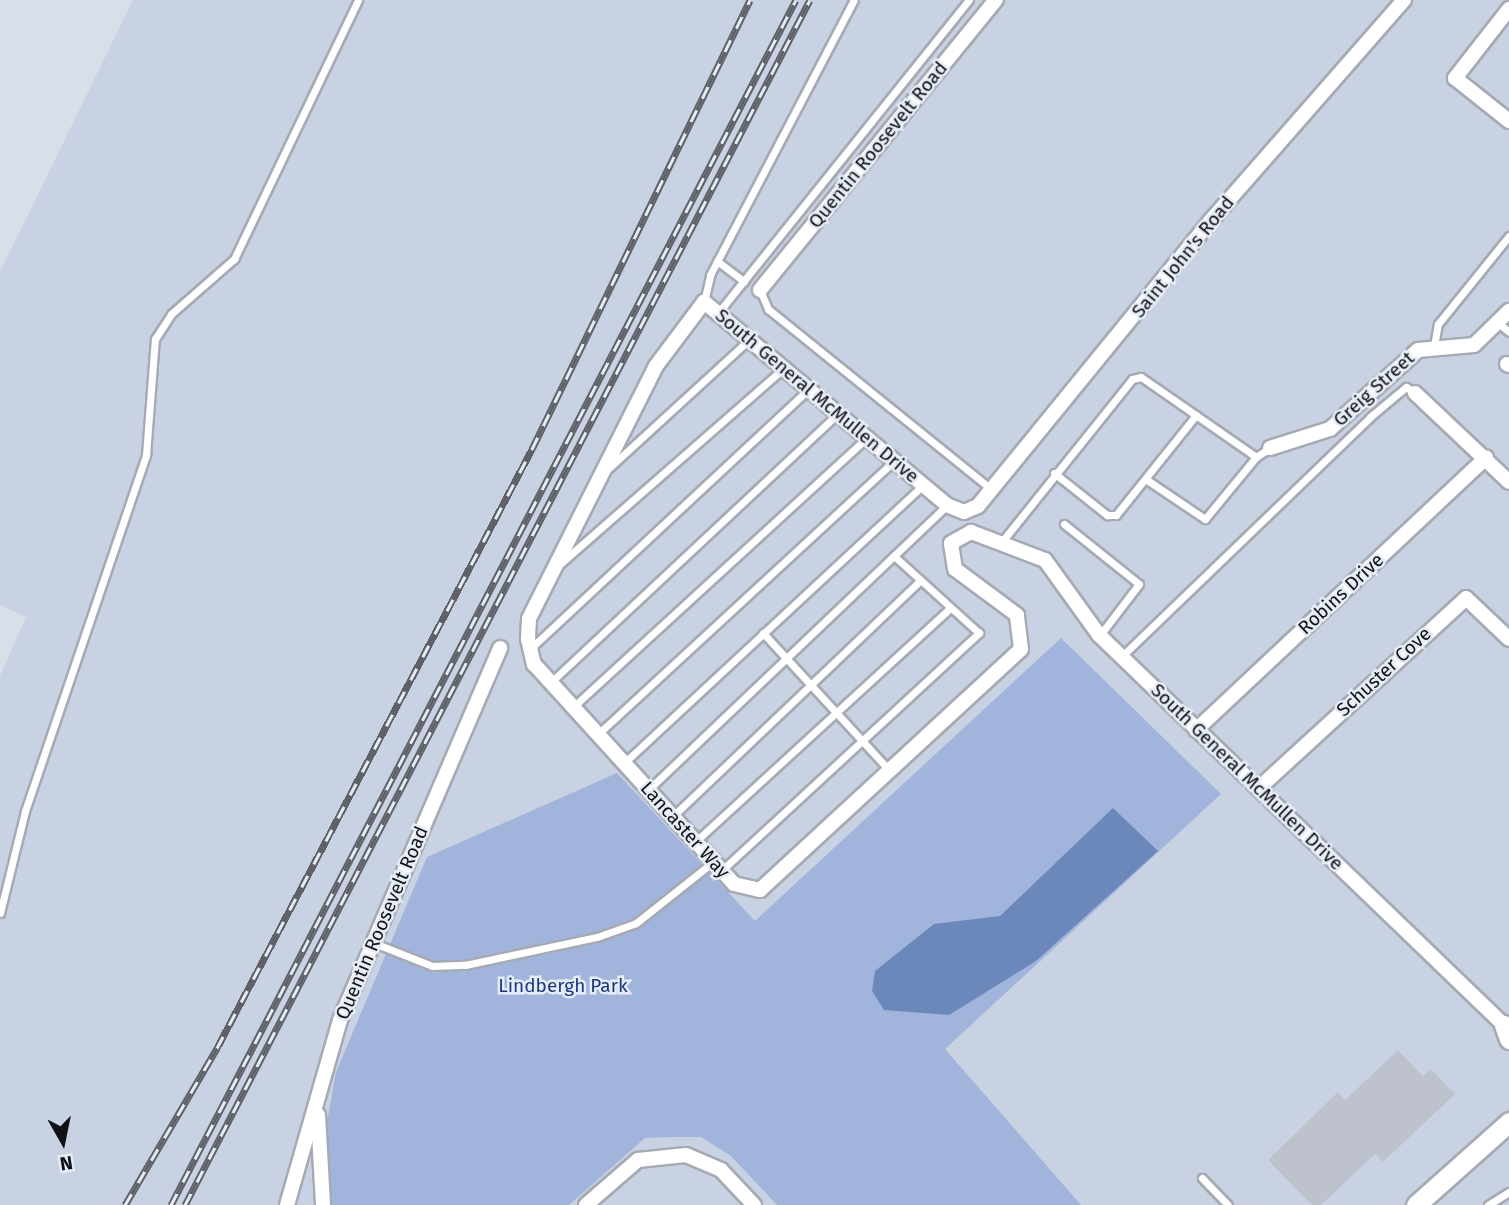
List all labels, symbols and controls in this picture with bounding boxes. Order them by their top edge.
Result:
street label: Quentin Roosevelt Road [804,57,952,233]
street label: Saint John's Road [1127,192,1239,322]
street label: South General McMullen Drive [711,304,923,488]
street label: Greig Street [1329,347,1419,431]
street label: Robins Drive [1294,549,1388,639]
street label: Schuster Cove [1332,623,1436,721]
street label: South General McMullen Drive [1146,679,1348,875]
street label: Lancaster Way [636,777,734,883]
street label: Quentin Roosevelt Road [331,823,433,1023]
park label: Lindbergh Park [498,975,628,997]
north arrow [28,1107,98,1177]
text: N [58,1151,74,1176]

